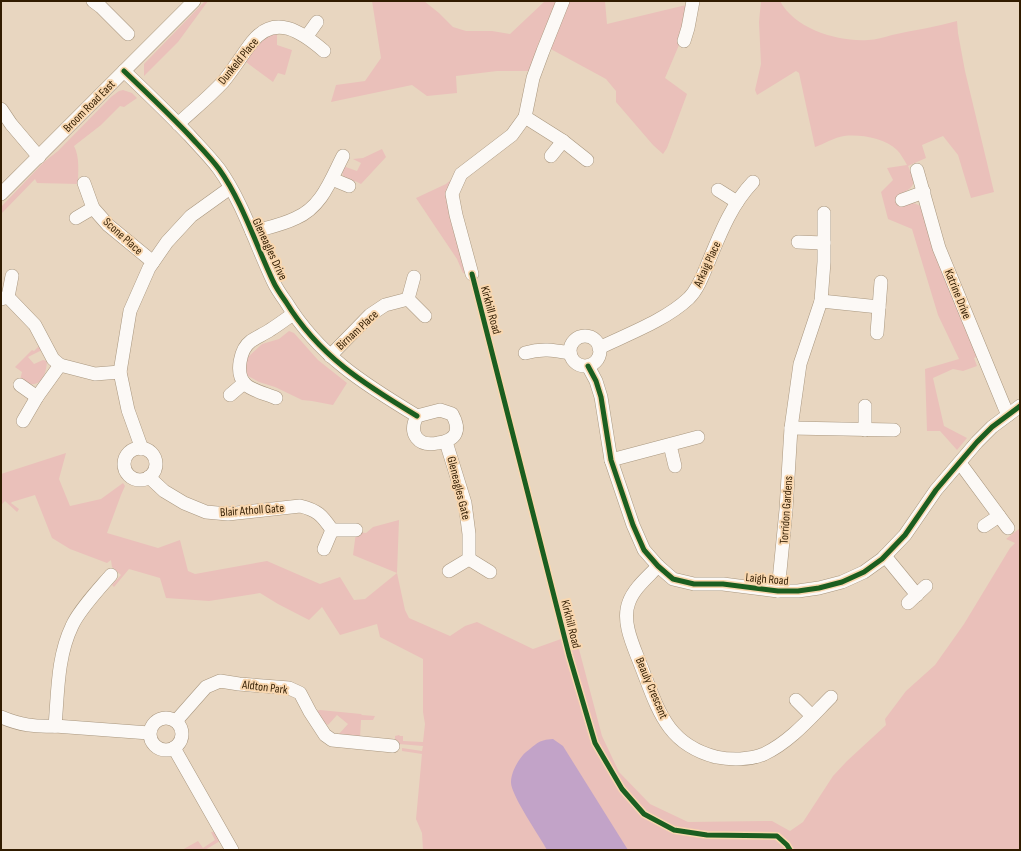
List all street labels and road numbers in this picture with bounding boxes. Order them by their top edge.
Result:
street label: Dunkeld Place [215,35,262,88]
street label: Broom Road East [60,77,119,135]
street label: Scone Place [100,215,146,258]
street label: Gleneagles Drive [249,216,291,283]
street label: Arkaig Place [690,239,725,290]
street label: Katrine Drive [941,267,974,321]
street label: Kirkhill Road [477,284,504,336]
street label: Birnam Place [333,307,382,354]
street label: Gleneagles Gate [443,455,474,521]
street label: Torridon Gardens [777,475,796,545]
street label: Blair Atholl Gate [220,501,285,520]
street label: Laigh Road [745,570,789,589]
street label: Kirkhill Road [557,598,584,650]
street label: Beauly Crescent [632,655,671,721]
street label: Aldton Park [240,677,289,698]

